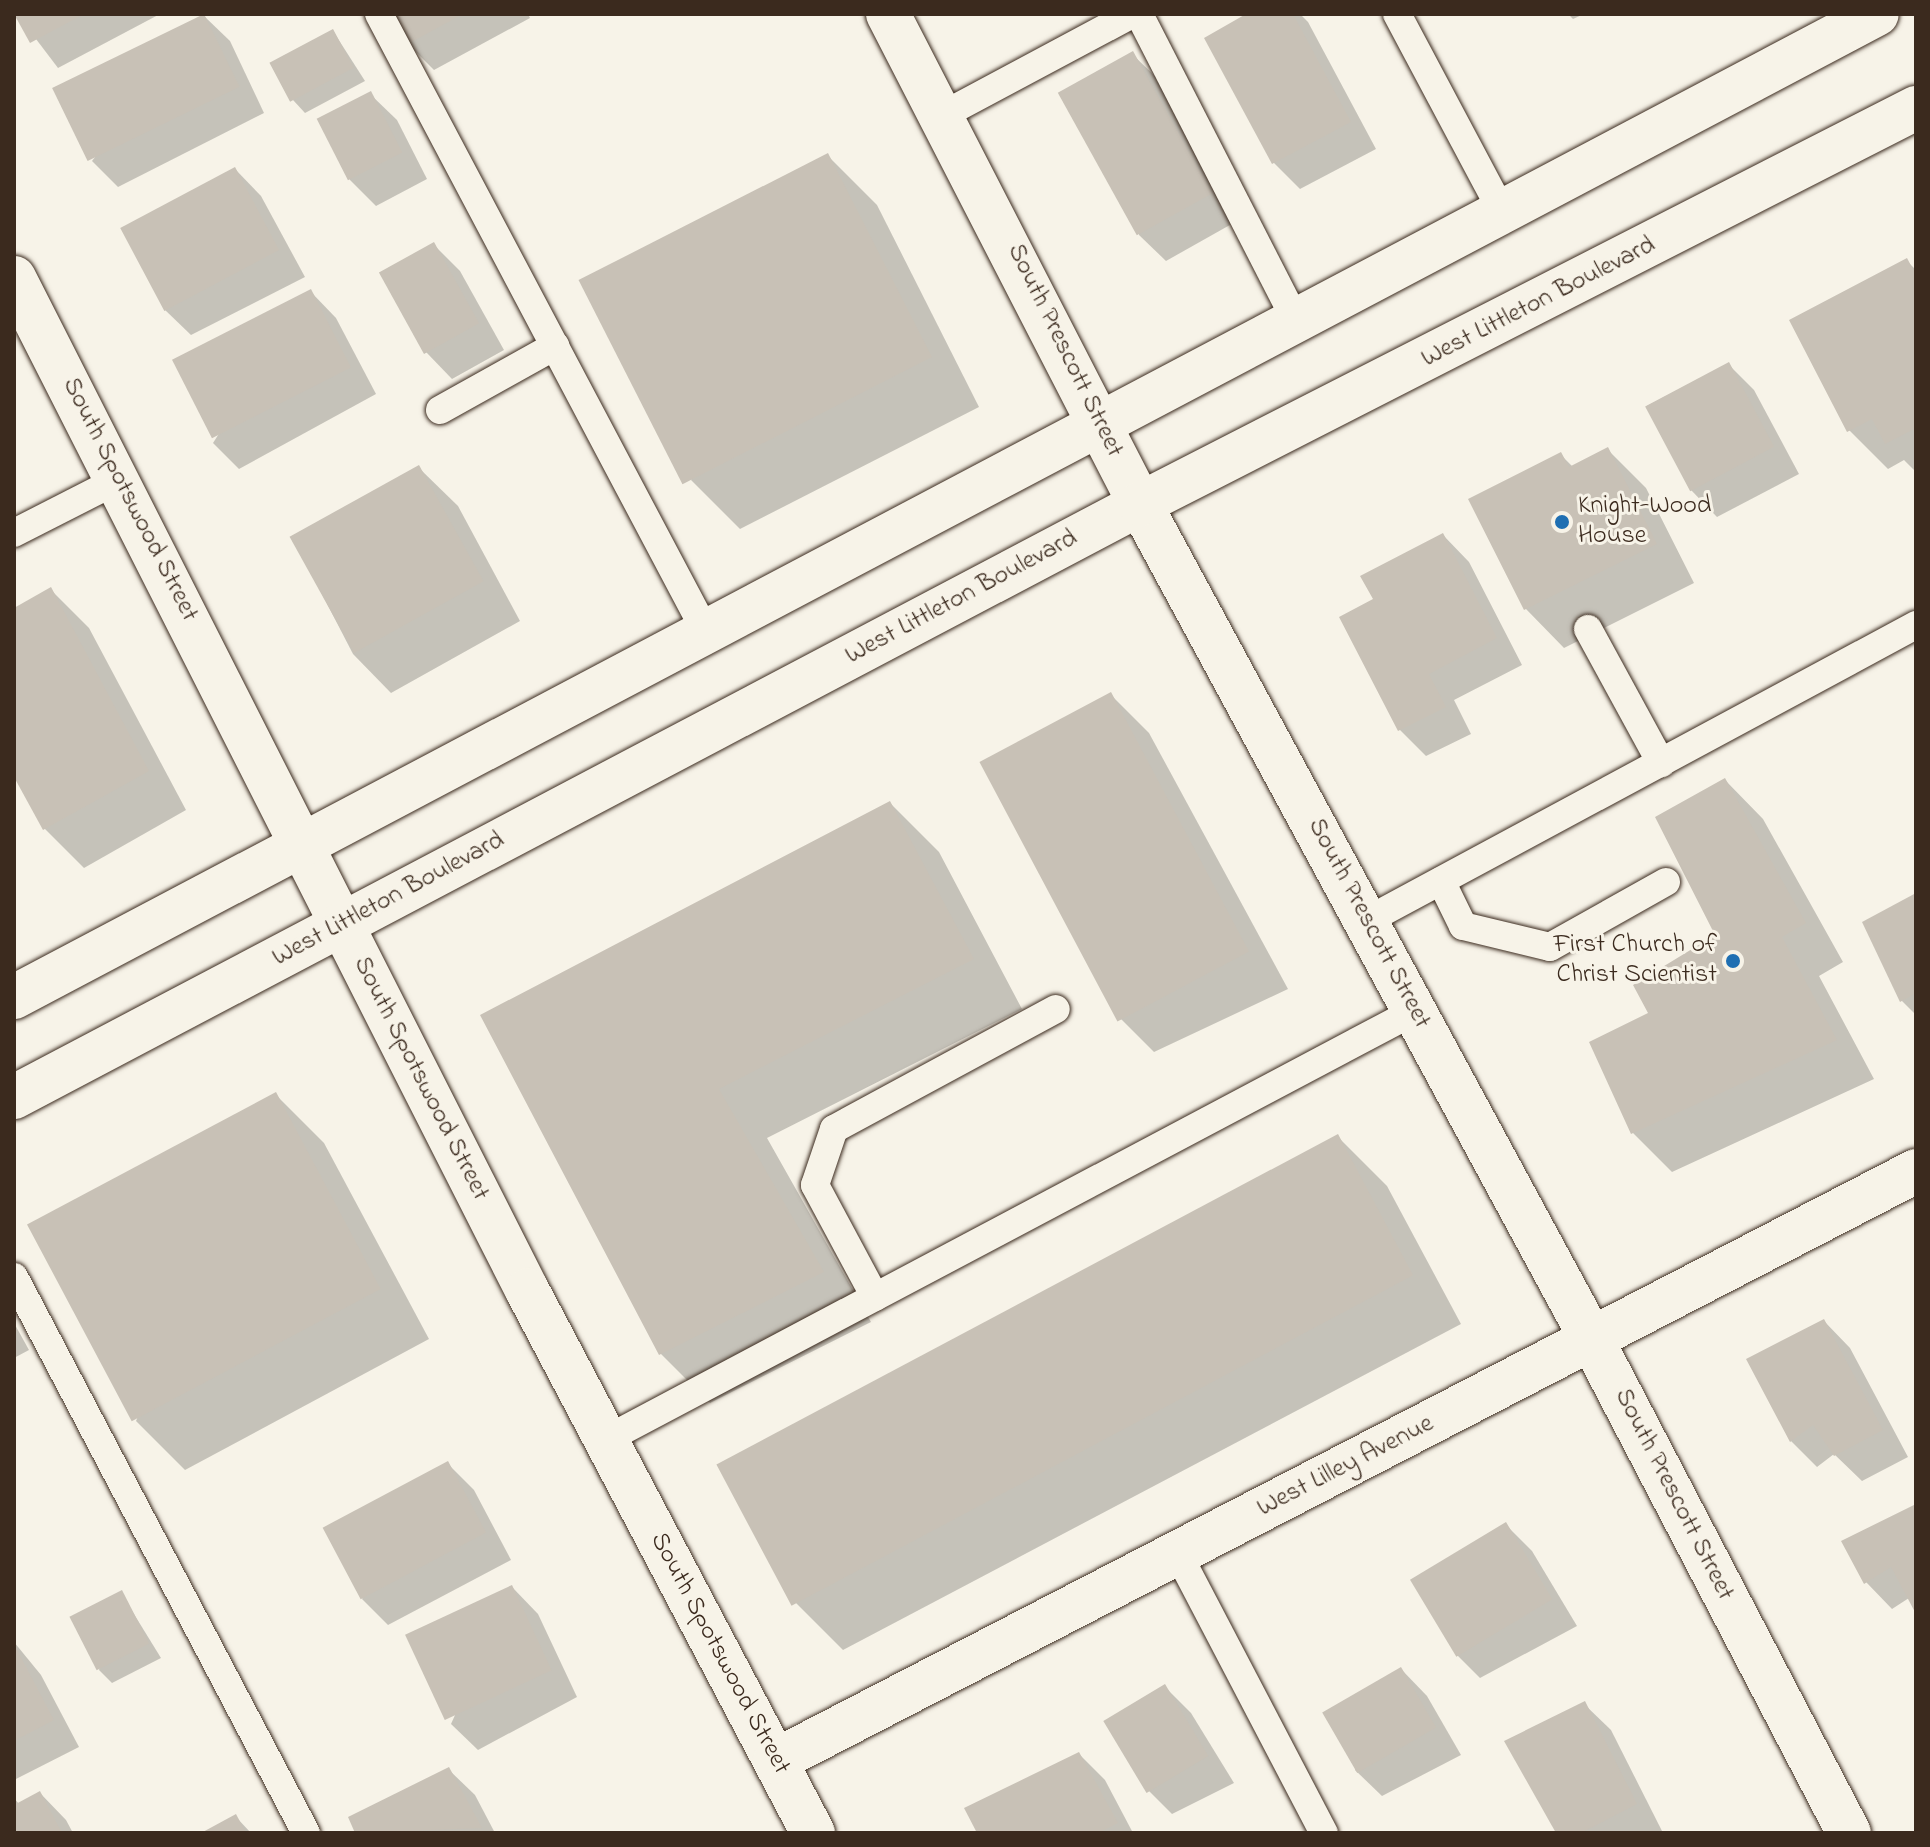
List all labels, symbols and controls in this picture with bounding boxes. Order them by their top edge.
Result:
street label: West Littleton Boulevard [1417,230,1661,376]
street label: South Prescott Street [999,239,1129,463]
street label: South Spotswood Street [54,373,204,627]
place label: Knight-Wood House [1578,491,1711,552]
marker: Knight-Wood House [1553,513,1571,531]
street label: West Littleton Boulevard [841,524,1083,672]
street label: South Prescott Street [1299,814,1437,1034]
street label: West Littleton Boulevard [268,826,510,974]
place label: First Church of Christ Scientist [1553,930,1717,992]
street label: South Spotswood Street [345,952,495,1206]
marker: First Church of Christ Scientist [1724,952,1742,970]
street label: South Prescott Street [1606,1384,1740,1606]
street label: West Lilley Avenue [1253,1409,1439,1525]
street label: South Spotswood Street [642,1528,796,1780]

